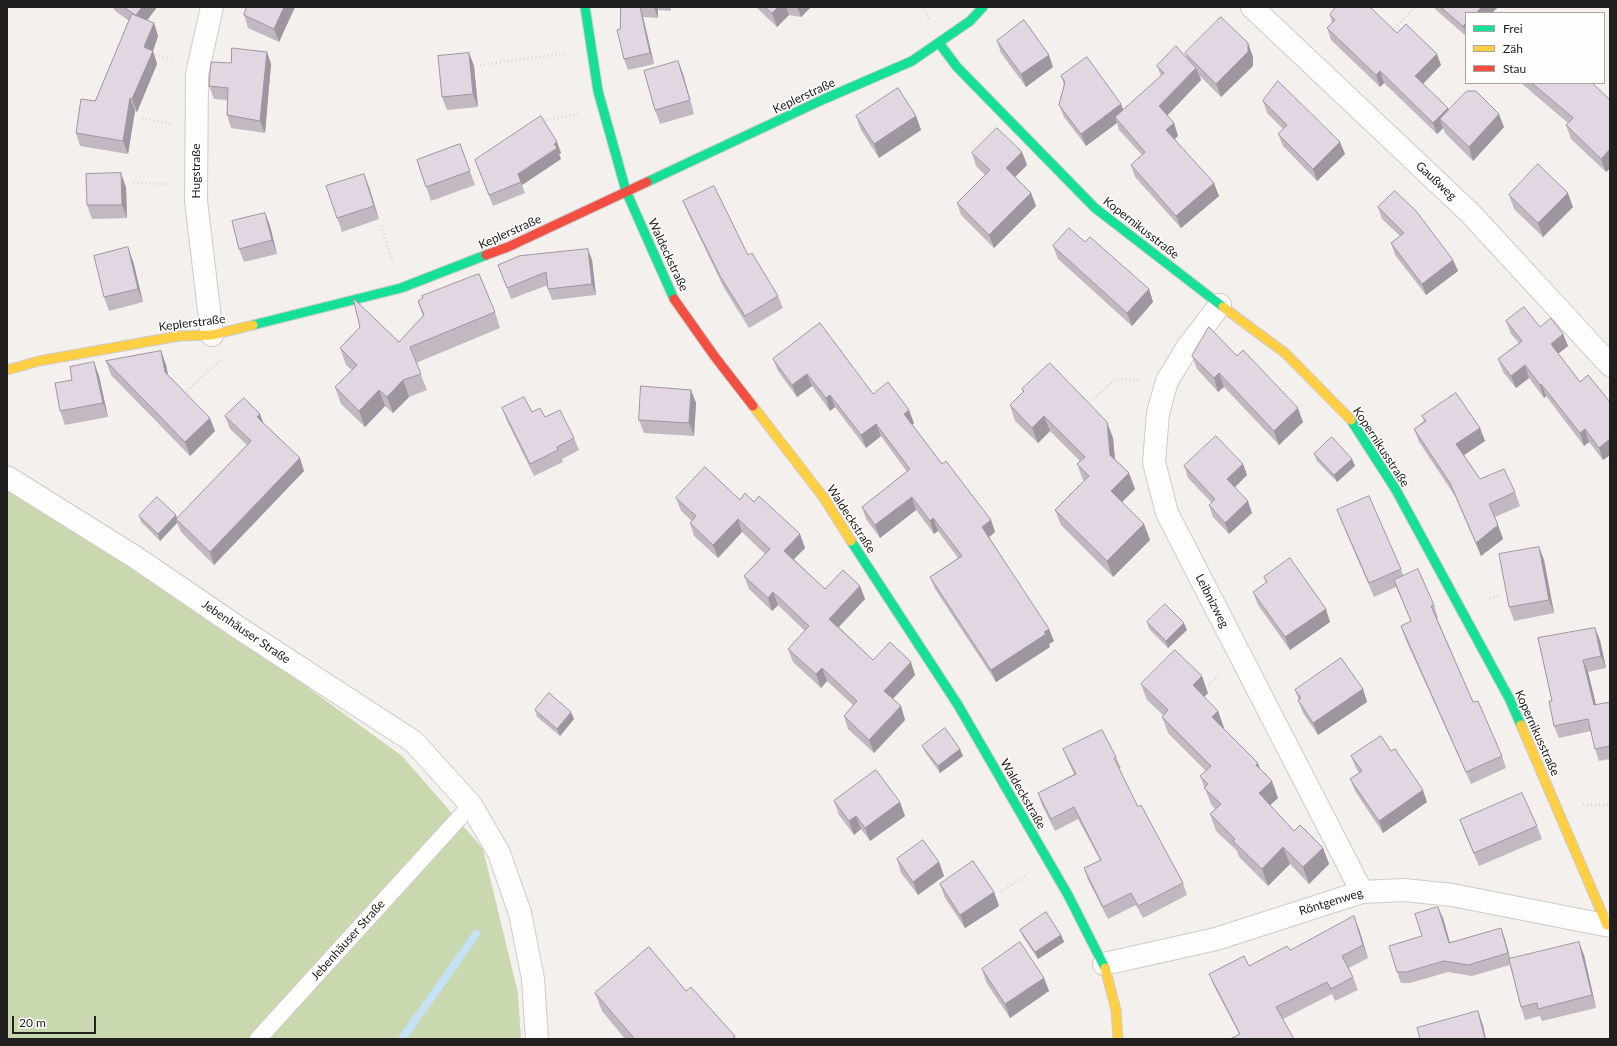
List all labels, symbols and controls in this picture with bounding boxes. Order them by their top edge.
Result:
legend [1465,12,1605,84]
text: Frei [1503,21,1523,36]
text: Zäh [1503,41,1523,56]
text: Stau [1503,61,1526,76]
street label: Keplerstraße [771,75,837,117]
street label: Hugstraße [189,143,203,199]
street label: Gaußweg [1413,159,1459,203]
street label: Kopernikusstraße [1100,194,1182,262]
street label: Keplerstraße [476,212,544,252]
street label: Waldeckstraße [645,216,691,294]
street label: Keplerstraße [158,312,226,334]
street label: Kopernikusstraße [1350,404,1412,490]
street label: Waldeckstraße [824,482,878,556]
street label: Leibnizweg [1192,572,1232,630]
street label: Jebenhäuser Straße [199,597,293,667]
street label: Kopernikusstraße [1512,688,1562,778]
street label: Waldeckstraße [997,756,1049,832]
street label: Röntgenweg [1297,885,1365,919]
street label: Jebenhäuser Straße [308,897,388,983]
scale bar [14,1008,98,1034]
text: 20 m [19,1015,46,1030]

